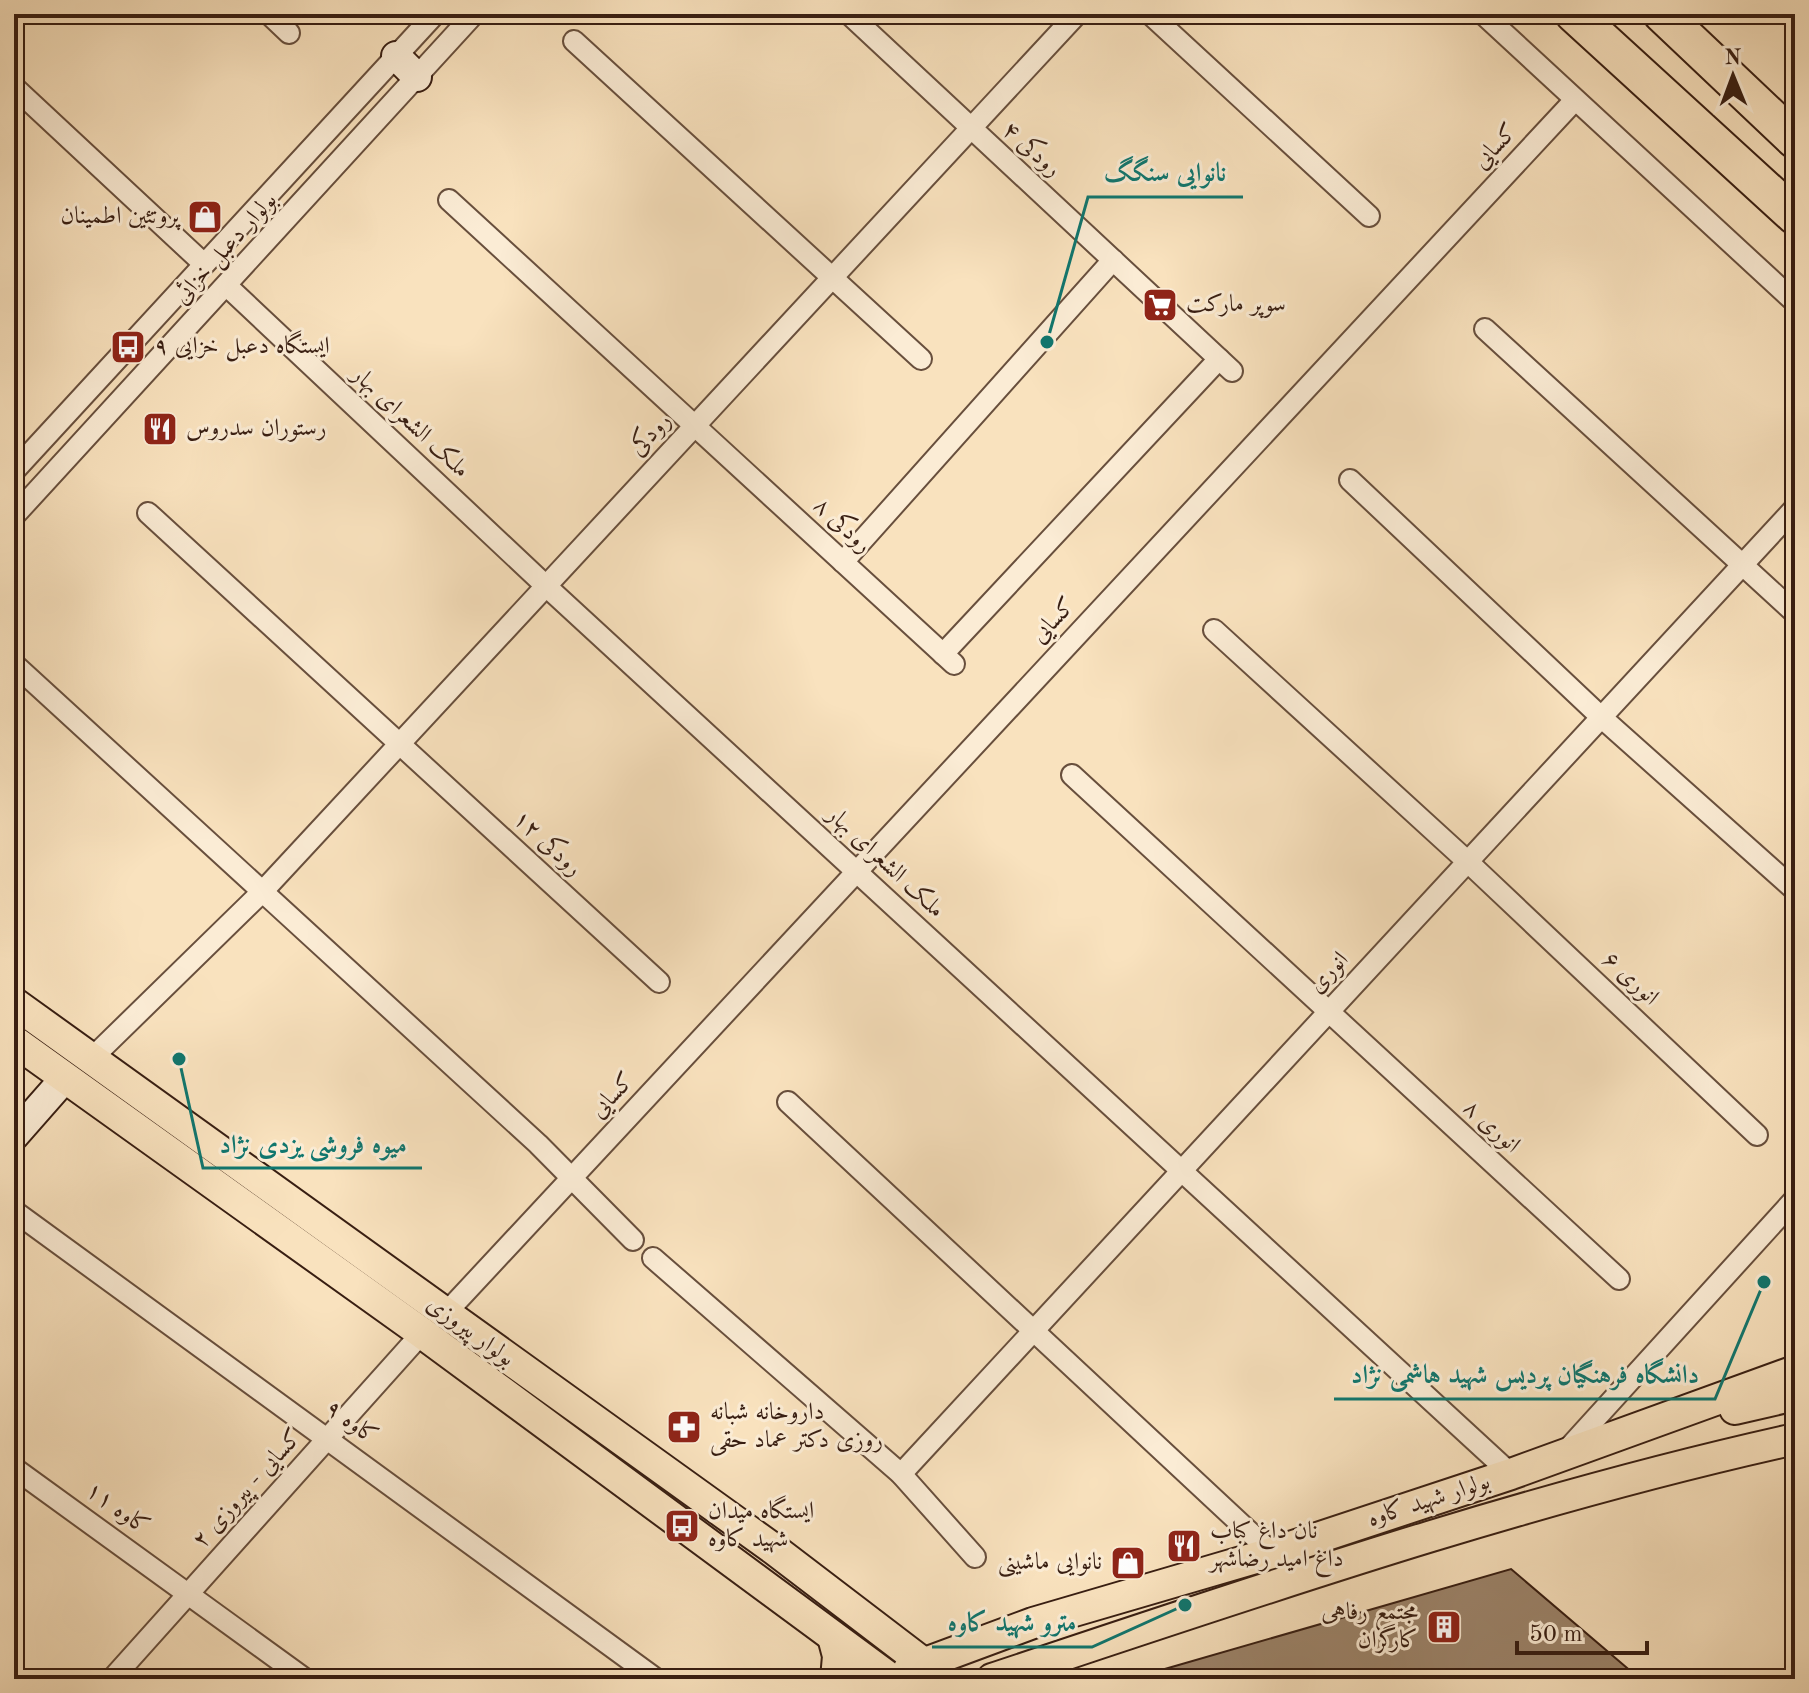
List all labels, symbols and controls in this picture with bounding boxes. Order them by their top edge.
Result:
north arrow [1693,36,1773,116]
text: N [1724,47,1741,69]
street label: رودکی ۴ [997,114,1068,182]
street label: کسایی [1469,119,1523,175]
callout: نانوایی سنگگ [1088,147,1243,197]
text: نانوایی سنگگ [1104,155,1226,190]
street label: بولوار دعبل خزائی [168,187,284,311]
shop icon: پروتئین اطمینان [186,198,224,236]
place label: پروتئین اطمینان [60,205,182,231]
supermarket icon: سوپر مارکت [1141,286,1179,324]
place label: سوپر مارکت [1186,292,1286,319]
bus stop icon: ایستگاه دعبل خزایی ۹ [109,328,147,366]
place label: ایستگاه دعبل خزایی ۹ [154,330,330,362]
street label: ملک الشعرای بهار [345,360,475,484]
street label: رودکی [622,406,676,461]
restaurant icon: رستوران سدروس [141,410,179,448]
place label: رستوران سدروس [186,417,327,442]
street label: رودکی ۸ [808,490,879,559]
street label: کسایی [1027,593,1081,649]
street label: ملک الشعرای بهار [820,800,950,924]
street label: رودکی ۱۲ [508,803,589,881]
street label: انوری ۶ [1597,947,1663,1011]
street label: انوری [1305,948,1354,999]
street label: کسایی [586,1068,640,1124]
street label: انوری ۸ [1458,1096,1524,1159]
callout: میوه فروشی یزدی نژاد [203,1118,422,1168]
text: میوه فروشی یزدی نژاد [219,1133,407,1162]
street label: بولوار پیروزی [420,1292,518,1374]
callout: دانشگاه فرهنگیان پردیس شهید هاشمی نژاد [1334,1349,1715,1399]
text: دانشگاه فرهنگیان پردیس شهید هاشمی نژاد [1351,1357,1699,1392]
street label: کاوه ۹ [321,1395,382,1450]
place label: داروخانه شبانه روزی دکتر عماد حقی [710,1401,883,1456]
pharmacy icon: داروخانه شبانه روزی دکتر عماد حقی [665,1408,703,1446]
street label: کسایی - پیروزی ۲ [188,1424,310,1555]
street label: بولوار شهید کاوه [1365,1469,1493,1533]
street label: کاوه ۱۱ [81,1477,154,1540]
place label: ایستگاه میدان شهید کاوه [708,1495,814,1553]
bus stop icon: ایستگاه میدان شهید کاوه [663,1507,701,1545]
place label: نان داغ کباب داغ امید رضاشهر [1207,1520,1343,1578]
restaurant icon: نان داغ کباب داغ امید رضاشهر [1165,1527,1203,1565]
shop icon: نانوایی ماشینی [1109,1544,1147,1582]
place label: نانوایی ماشینی [998,1551,1102,1578]
callout: مترو شهید کاوه [932,1597,1092,1647]
place label: مجتمع رفاهی کارگران [1321,1601,1418,1654]
scale bar [1517,1605,1647,1655]
building icon: مجتمع رفاهی کارگران [1425,1608,1463,1646]
text: مترو شهید کاوه [948,1609,1076,1639]
text: 50 m [1529,1623,1583,1647]

